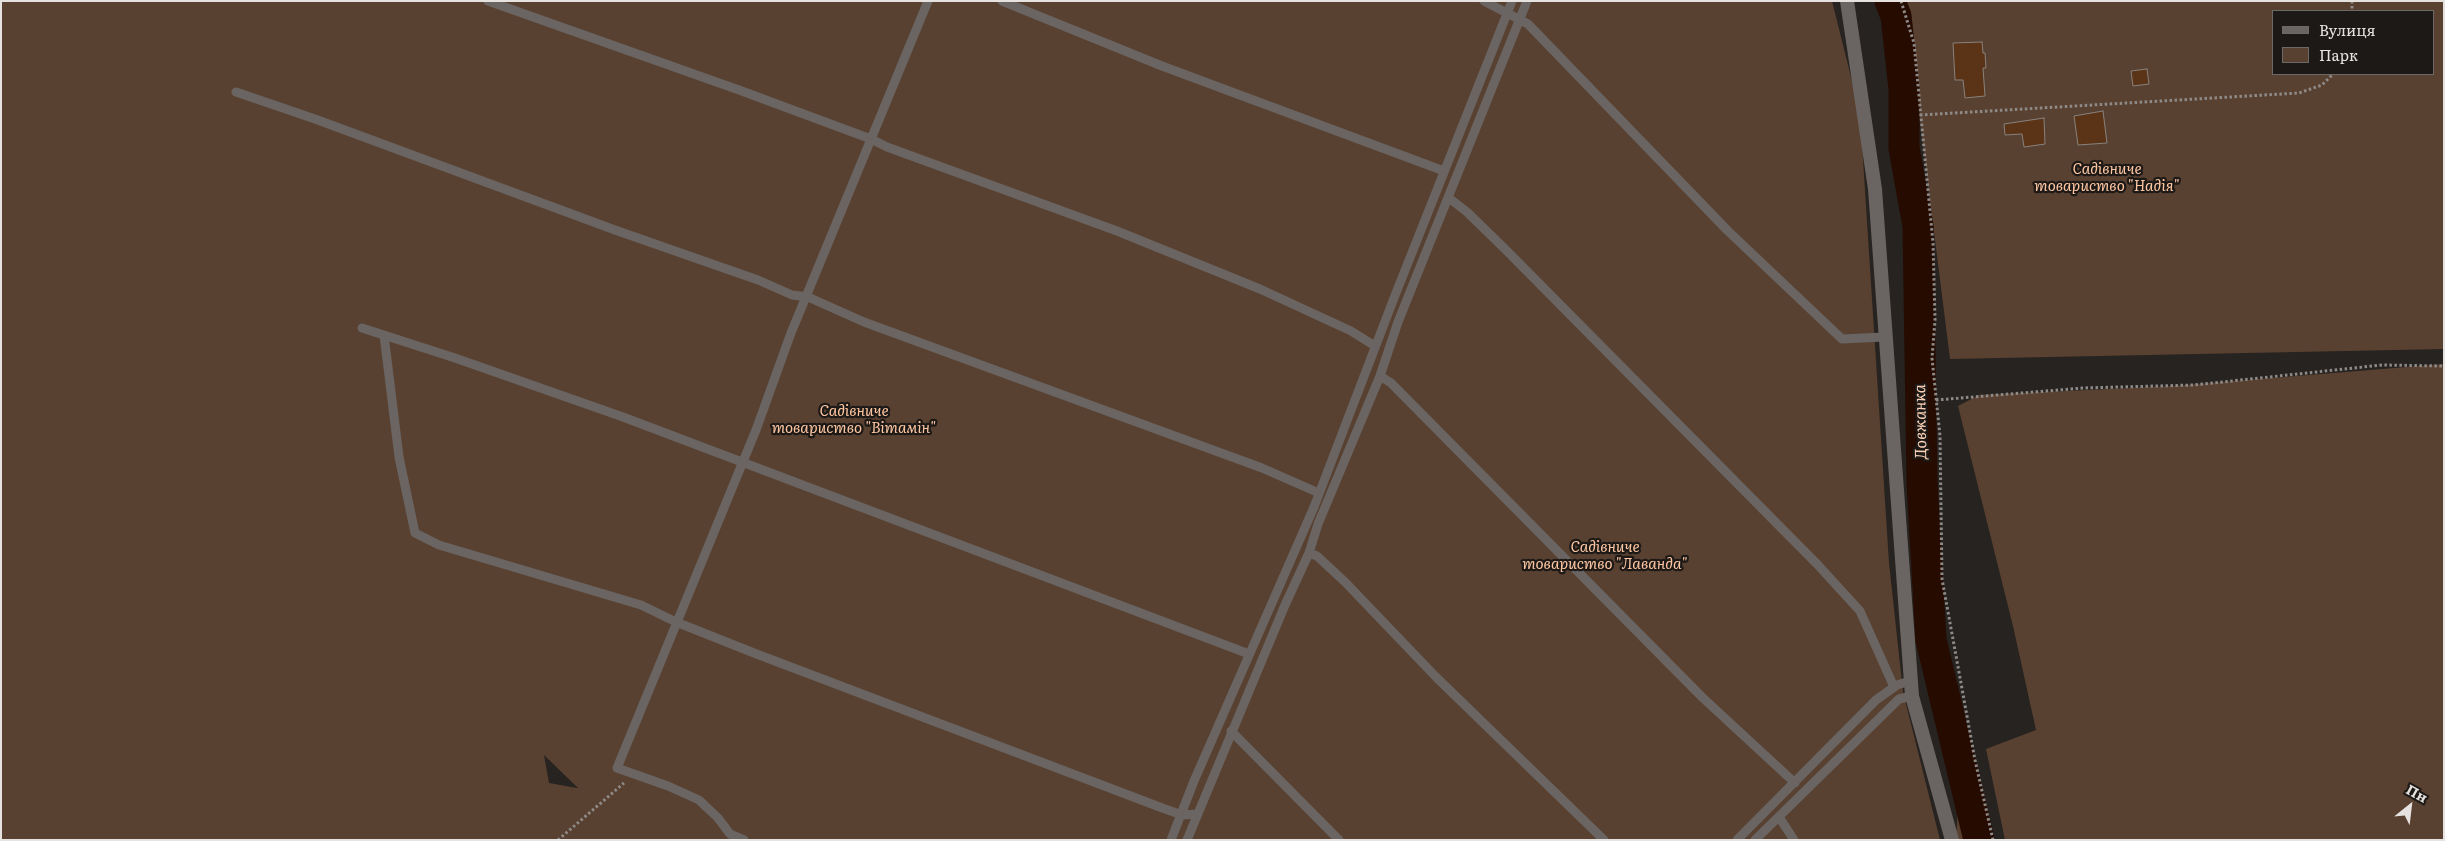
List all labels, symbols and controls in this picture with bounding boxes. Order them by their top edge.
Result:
legend [2272,10,2435,75]
text: Вулиця [2319,18,2376,41]
text: Парк [2319,43,2358,66]
park label: Садівниче товариство "Надія" [2035,161,2179,196]
water label: Довжанка [1911,384,1931,460]
park label: Садівниче товариство "Вітамін" [772,403,936,438]
park label: Садівниче товариство "Лаванда" [1522,539,1688,574]
text: Пн [2403,779,2432,807]
north arrow [2385,781,2435,831]

